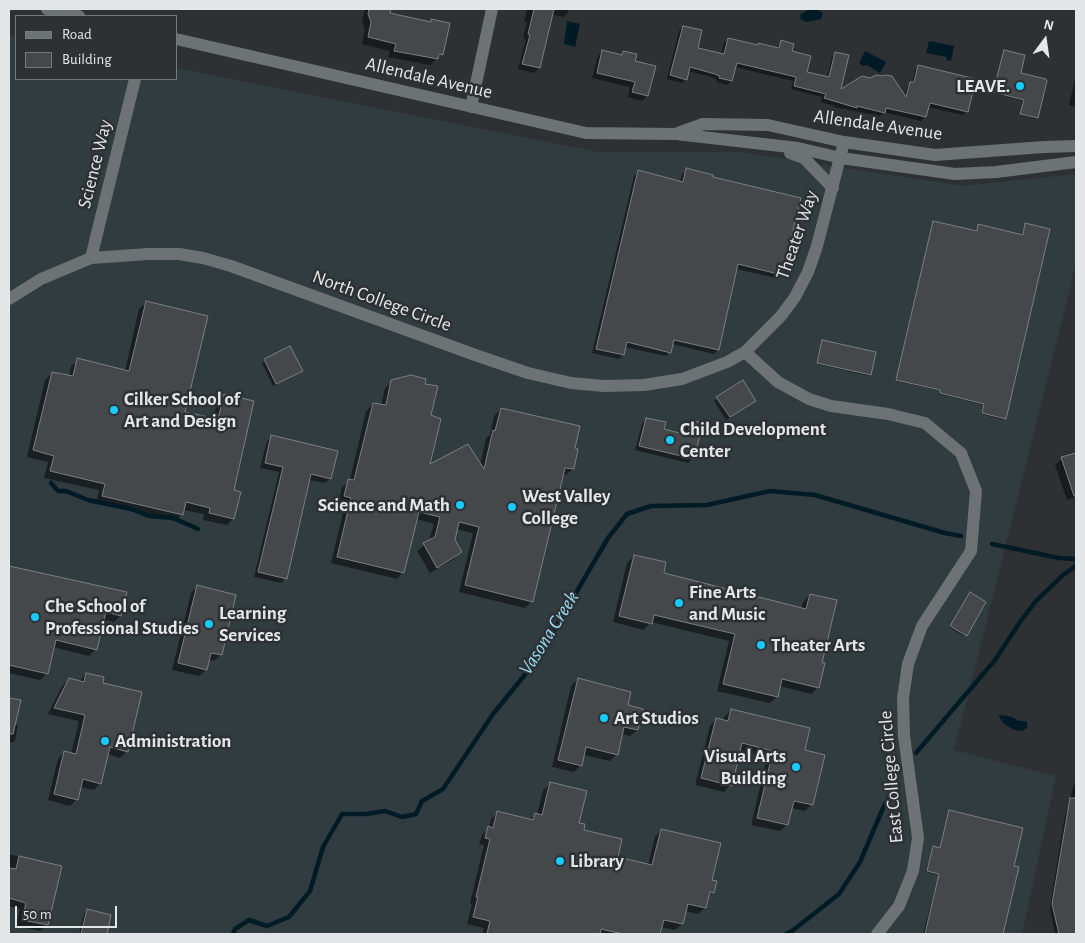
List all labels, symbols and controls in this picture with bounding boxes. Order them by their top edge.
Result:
legend [15,15,178,80]
north arrow [1020,15,1070,65]
text: N [1042,17,1055,33]
text: Road [62,27,92,42]
text: Building [62,52,112,67]
street label: Allendale Avenue [363,52,495,104]
place label: LEAVE. [956,75,1010,97]
marker: LEAVE. [1014,80,1026,92]
street label: Allendale Avenue [812,105,944,145]
street label: Science Way [73,117,117,211]
street label: Theater Way [771,187,823,283]
street label: North College Circle [309,265,455,337]
place label: Cilker School of Art and Design [124,388,240,432]
marker: Cilker School of Art and Design [108,404,120,416]
place label: Child Development Center [680,418,826,462]
marker: Child Development Center [664,434,676,446]
place label: West Valley College [522,485,610,529]
place label: Science and Math [318,494,450,516]
marker: Science and Math [454,499,466,511]
marker: West Valley College [506,501,518,513]
place label: Fine Arts and Music [689,581,765,625]
water label: Vasona Creek [514,587,584,679]
place label: Che School of Professional Studies [45,595,199,639]
marker: Fine Arts and Music [673,597,685,609]
place label: Learning Services [219,602,286,646]
marker: Che School of Professional Studies [29,611,41,623]
marker: Learning Services [203,618,215,630]
place label: Theater Arts [771,634,865,656]
marker: Theater Arts [755,639,767,651]
place label: Art Studios [614,707,699,729]
street label: East College Circle [874,710,908,844]
marker: Art Studios [598,712,610,724]
place label: Administration [115,730,231,752]
marker: Administration [99,735,111,747]
place label: Visual Arts Building [704,745,786,789]
marker: Visual Arts Building [790,761,802,773]
place label: Library [570,850,624,872]
marker: Library [554,855,566,867]
scale bar [18,896,120,928]
text: 50 m [23,907,52,922]

